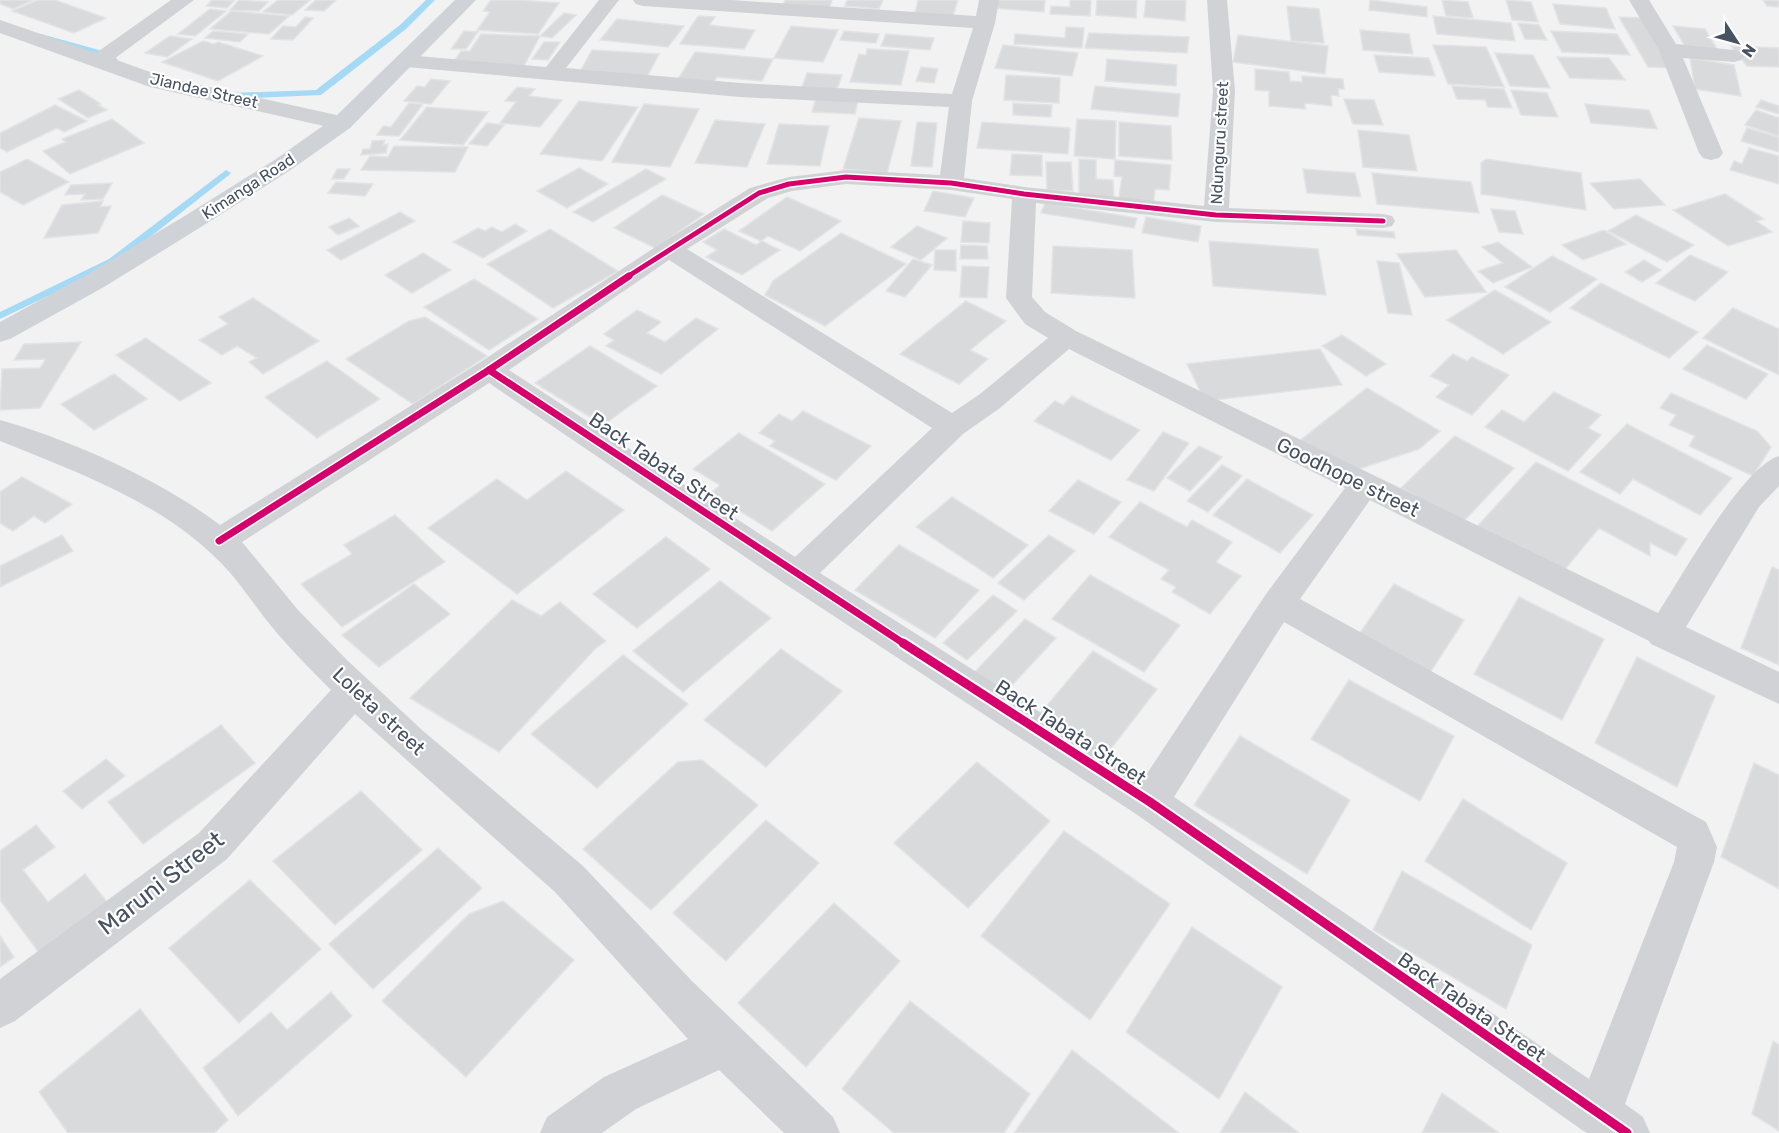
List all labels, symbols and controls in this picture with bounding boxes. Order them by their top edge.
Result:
north arrow [1707,12,1767,72]
text: N [1738,40,1760,61]
street label: Jiandae Street [148,69,260,112]
street label: Ndunguru street [1207,81,1232,205]
street label: Kimanga Road [198,149,298,223]
street label: Back Tabata Street [585,407,743,525]
street label: Goodhope street [1273,432,1423,522]
street label: Loleta street [328,662,430,760]
street label: Back Tabata Street [991,674,1151,790]
street label: Maruni Street [93,825,229,941]
street label: Back Tabata Street [1393,947,1551,1067]

